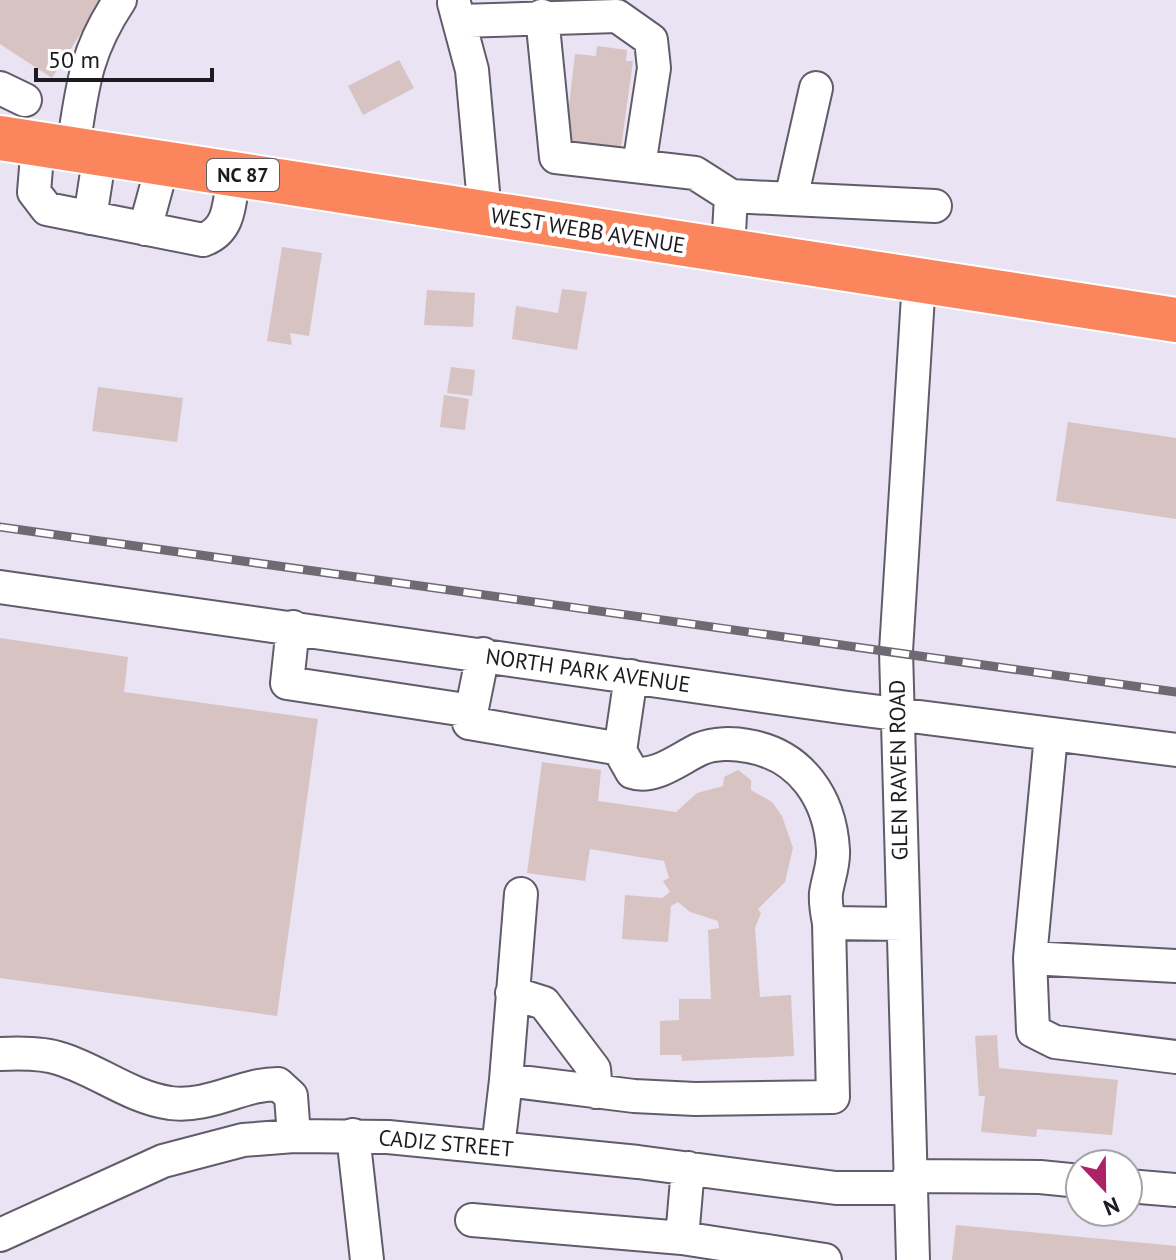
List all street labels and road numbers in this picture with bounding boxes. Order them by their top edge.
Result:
road number: NC 87 [207,159,279,191]
street label: WEST WEBB AVENUE [489,201,687,259]
street label: NORTH PARK AVENUE [484,642,692,698]
street label: GLEN RAVEN ROAD [882,679,914,861]
street label: CADIZ STREET [377,1123,515,1163]

